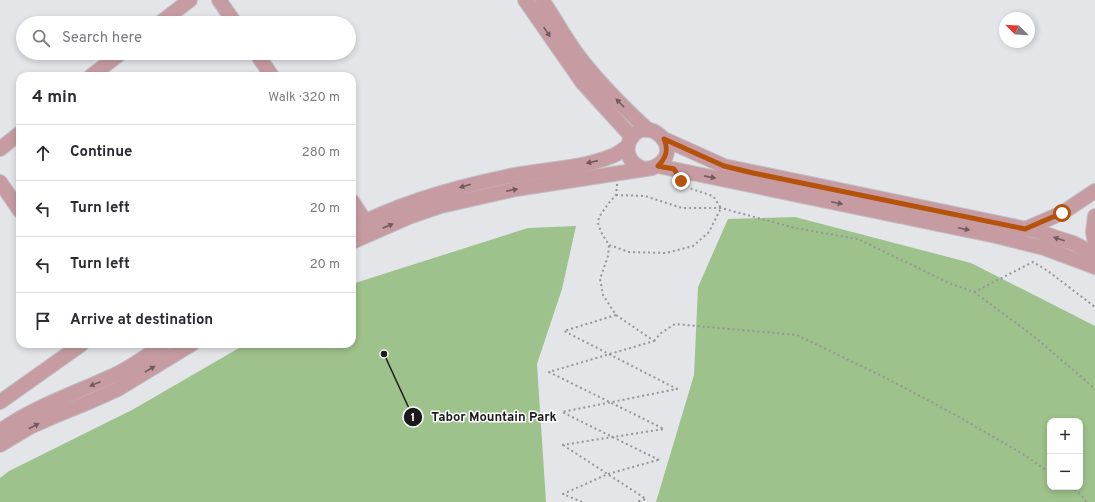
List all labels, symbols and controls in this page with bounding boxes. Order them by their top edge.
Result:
north arrow [999,12,1035,48]
search box [16,16,356,60]
icon: search [30,27,52,49]
one-way arrow [543,27,551,38]
text: Search here [62,29,142,48]
text: 4 min [32,87,77,109]
text: Walk · 320 m [268,90,340,106]
one-way arrow [615,98,625,108]
icon: ahead [32,142,54,164]
text: Continue [70,143,132,162]
text: 280 m [302,145,340,161]
one-way arrow [586,159,598,165]
route end [672,172,690,190]
one-way arrow [704,174,716,180]
one-way arrow [458,183,470,189]
one-way arrow [506,186,518,192]
icon: left [32,198,54,220]
text: Turn left [70,199,130,218]
one-way arrow [831,200,843,206]
text: 20 m [310,201,340,217]
route start [1053,204,1071,222]
one-way arrow [382,223,394,229]
one-way arrow [958,227,970,233]
one-way arrow [1053,236,1065,242]
icon: left [32,254,54,276]
text: Turn left [70,255,130,274]
text: 20 m [310,257,340,273]
icon: arrive [32,310,54,332]
text: Arrive at destination [70,311,213,330]
one-way arrow [144,366,156,373]
one-way arrow [88,381,100,387]
callout: Tabor Mountain Park [403,404,564,429]
text: 1 [411,410,415,426]
text: Tabor Mountain Park [431,410,557,426]
map controls [1047,418,1083,490]
button: + [1047,418,1083,454]
one-way arrow [28,423,39,429]
button: − [1047,454,1083,490]

